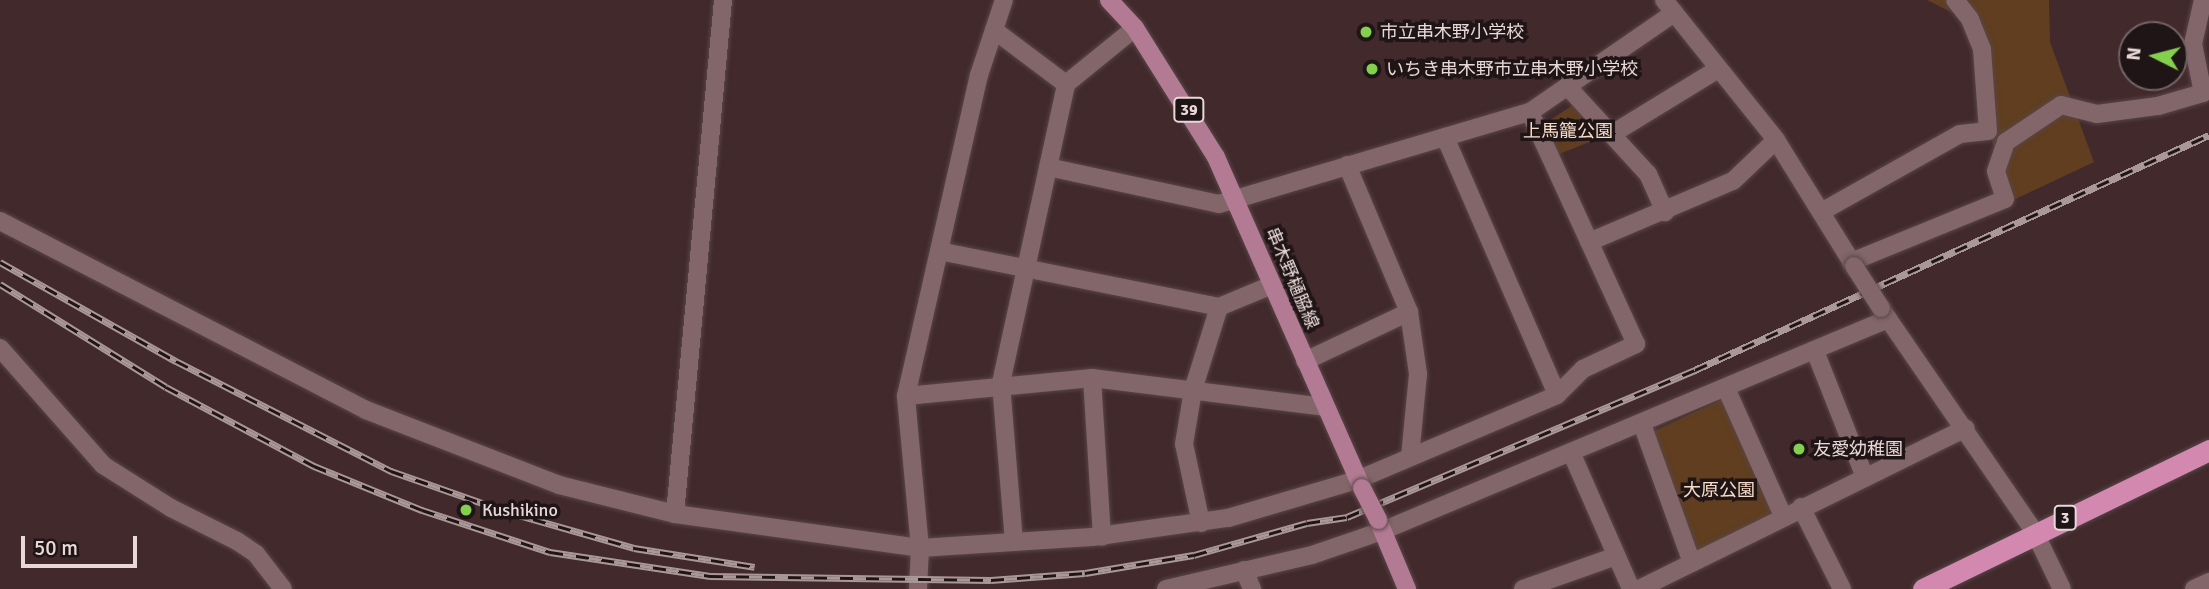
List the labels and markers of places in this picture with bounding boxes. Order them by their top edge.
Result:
place label: 市立串木野小学校 [1380,21,1524,43]
marker: 市立串木野小学校 [1358,24,1374,40]
place label: いちき串木野市立串木野小学校 [1386,58,1638,80]
marker: いちき串木野市立串木野小学校 [1364,61,1380,77]
place label: 友愛幼稚園 [1813,438,1903,460]
marker: 友愛幼稚園 [1791,441,1807,457]
place label: Kushikino [482,499,558,521]
marker: Kushikino [456,500,476,520]

